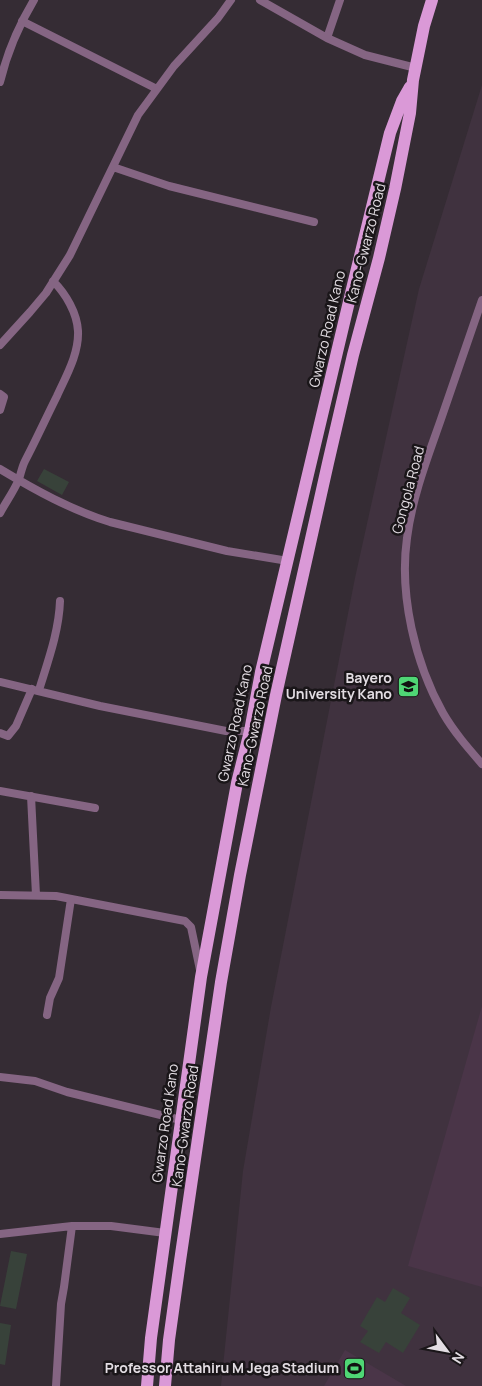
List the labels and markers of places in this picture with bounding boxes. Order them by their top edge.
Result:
place label: Bayero University Kano [286,668,392,703]
school or university icon: Bayero University Kano [396,674,420,698]
sports icon: Professor Attahiru M Jega Stadium [343,1356,367,1380]
place label: Professor Attahiru M Jega Stadium [105,1358,339,1377]

